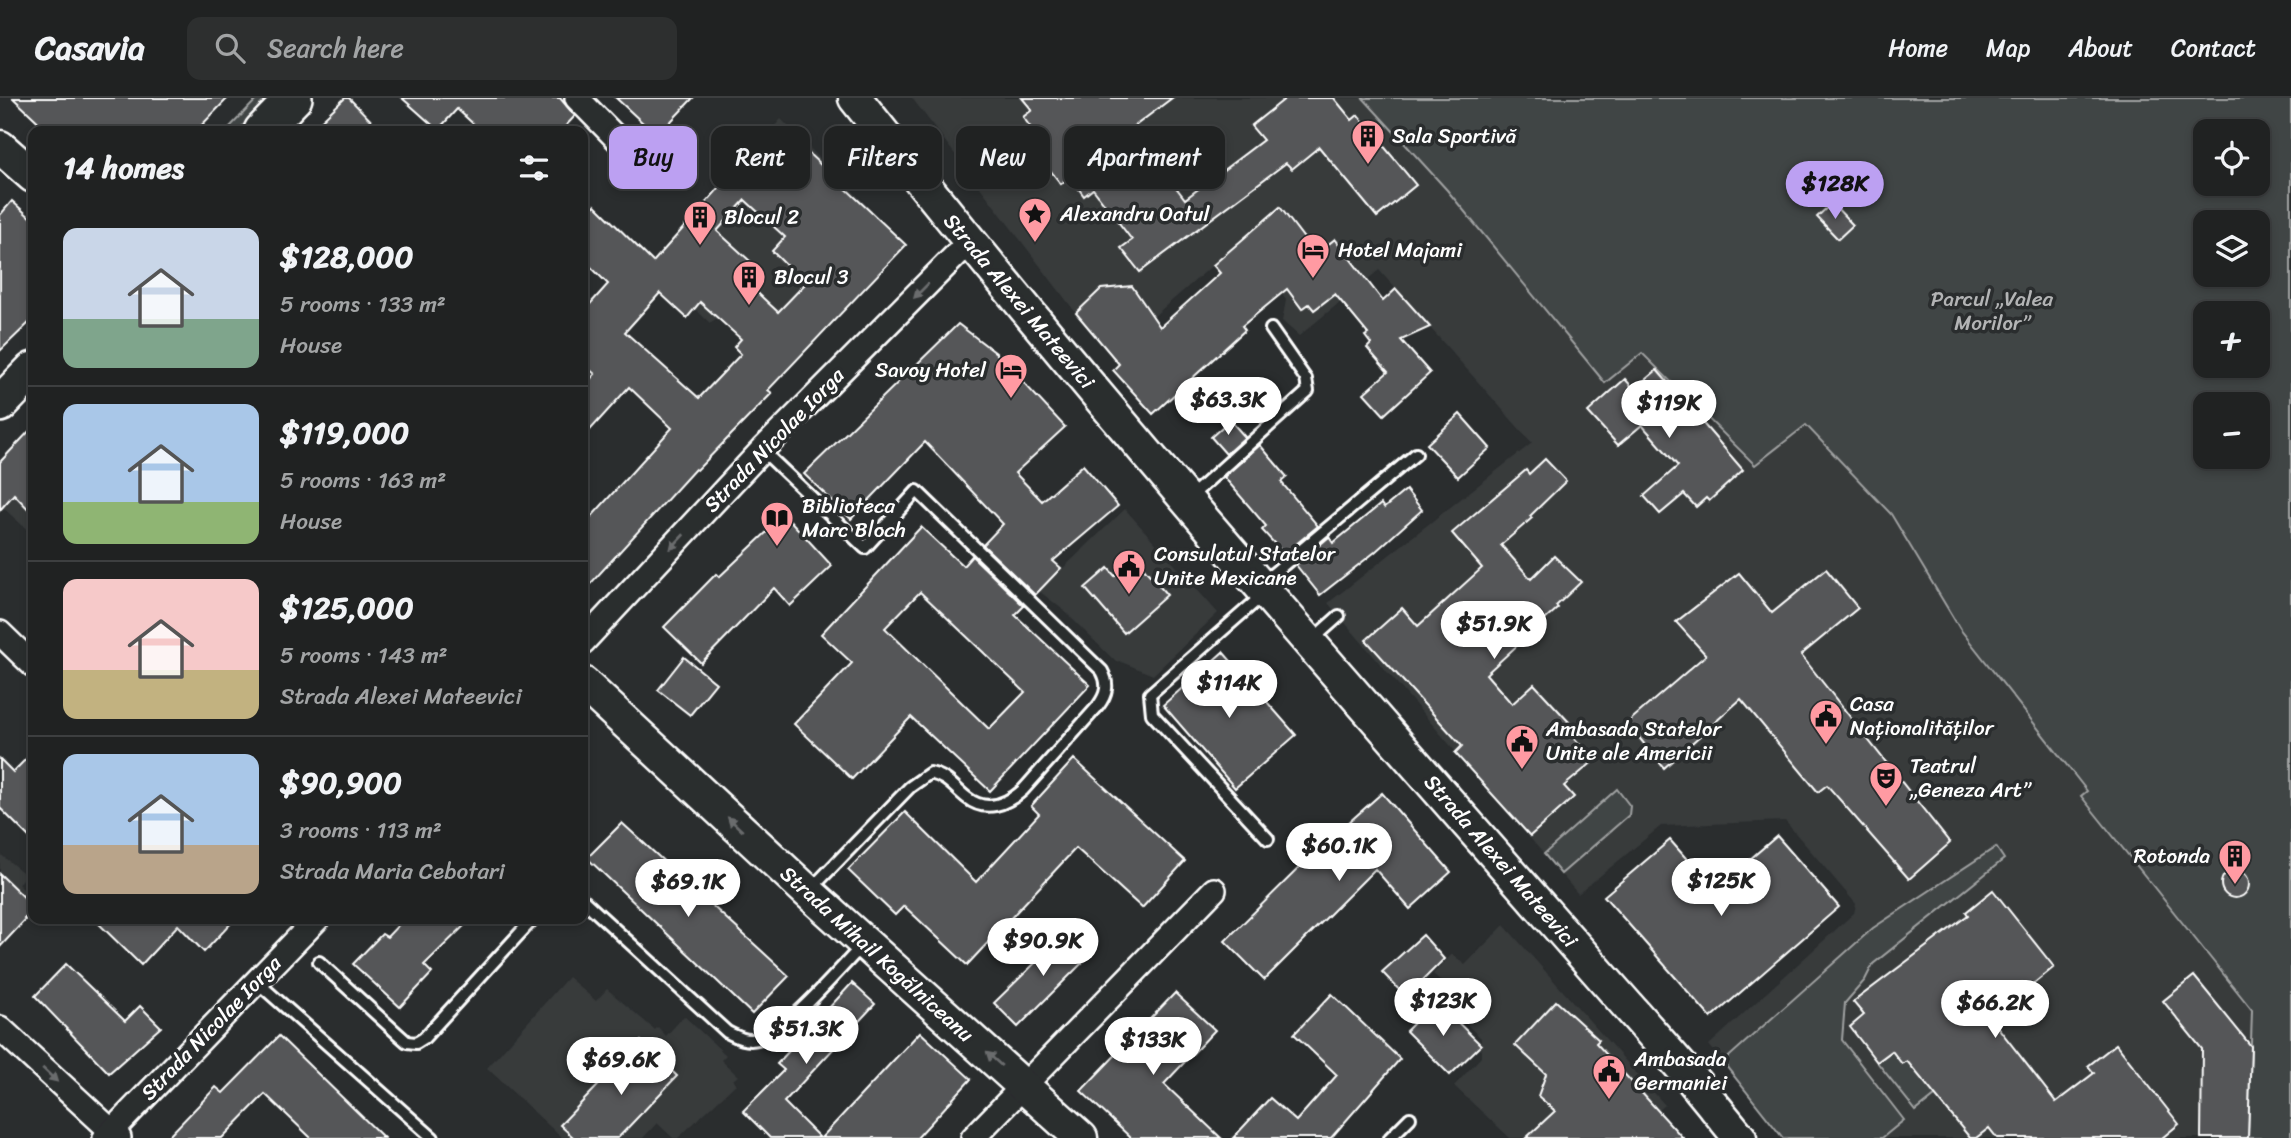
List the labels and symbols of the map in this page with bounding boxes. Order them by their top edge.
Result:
building icon: Sala Sportivă [1349,117,1387,166]
place label: Sala Sportivă [1392,117,1518,155]
pin: $128K [1786,162,1884,221]
place icon: Alexandru Oatul [1016,195,1054,244]
place label: Alexandru Oatul [1059,195,1210,233]
building icon: Blocul 2 [681,198,719,247]
place label: Blocul 2 [724,198,799,236]
street label: Strada Alexei Mateevici [933,204,1105,399]
hotel icon: Hotel Majami [1294,231,1332,280]
place label: Hotel Majami [1338,231,1463,269]
building icon: Blocul 3 [730,258,768,307]
place label: Blocul 3 [774,258,849,296]
park label: Parcul „Valea Morilor” [1931,280,2054,342]
one-way arrow [913,282,930,298]
place label: Savoy Hotel [875,351,987,389]
hotel icon: Savoy Hotel [992,351,1030,400]
street label: Strada Nicolae Iorga [694,358,854,522]
pin: $63.3K [1171,378,1285,437]
pin: $119K [1620,380,1718,440]
place label: Biblioteca Marc Bloch [802,487,906,549]
library icon: Biblioteca Marc Bloch [758,499,796,548]
one-way arrow [669,533,685,550]
place label: Consulatul Statelor Unite Mexicane [1154,535,1337,597]
public building icon: Consulatul Statelor Unite Mexicane [1110,547,1148,596]
pin: $51.9K [1437,602,1551,661]
pin: $114K [1180,660,1278,720]
place label: Casa Naționalităților [1850,685,1995,747]
public building icon: Casa Naționalităților [1807,697,1845,746]
place label: Ambasada Statelor Unite ale Americii [1545,710,1722,772]
public building icon: Ambasada Statelor Unite ale Americii [1503,722,1541,771]
place label: Teatrul „Geneza Art” [1909,747,2033,809]
theatre icon: Teatrul „Geneza Art” [1867,759,1905,808]
street label: Strada Alexei Mateevici [1414,765,1589,958]
one-way arrow [726,816,744,832]
pin: $60.1K [1282,824,1396,883]
place label: Rotonda [2134,837,2210,875]
building icon: Rotonda [2216,837,2254,886]
street label: Strada Mihail Kogălniceanu [771,856,983,1053]
pin: $125K [1672,858,1770,918]
pin: $69.1K [631,860,745,919]
pin: $90.9K [986,918,1100,978]
street label: Strada Nicolae Iorga [131,946,291,1110]
pin: $123K [1394,978,1492,1038]
pin: $66.2K [1938,981,2052,1040]
pin: $51.3K [749,1006,863,1066]
pin: $133K [1104,1018,1202,1077]
pin: $69.6K [564,1038,678,1097]
place label: Ambasada Germaniei [1633,1040,1728,1102]
one-way arrow [985,1051,1003,1067]
public building icon: Ambasada Germaniei [1590,1052,1628,1101]
one-way arrow [41,1066,58,1082]

